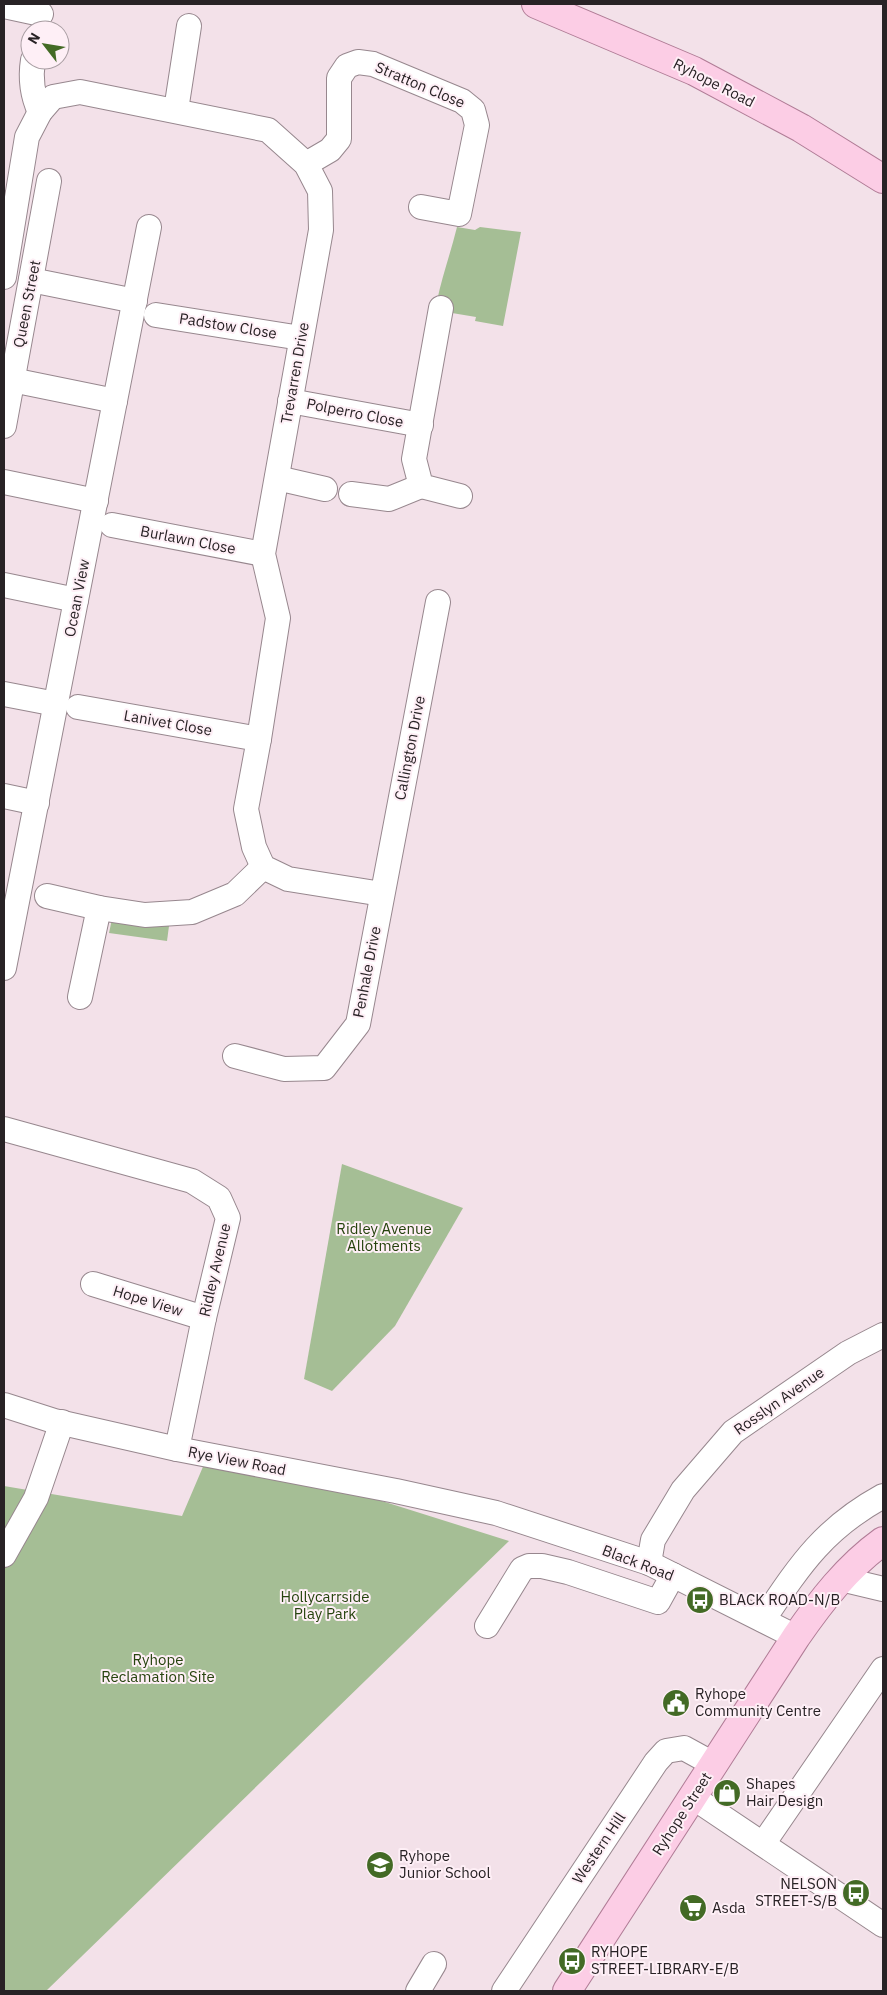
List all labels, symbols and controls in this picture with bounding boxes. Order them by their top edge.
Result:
north arrow [20,20,70,70]
text: N [24,29,44,47]
street label: Ryhope Road [670,54,758,111]
street label: Stratton Close [372,57,468,112]
street label: Queen Street [9,258,44,349]
street label: Padstow Close [178,308,278,343]
street label: Trevarren Drive [276,321,313,425]
street label: Polperro Close [305,394,405,431]
street label: Burlawn Close [139,521,237,558]
street label: Ocean View [60,557,93,638]
street label: Callington Drive [390,694,429,802]
street label: Lanivet Close [122,705,214,740]
street label: Penhale Drive [348,925,385,1019]
park label: Ridley Avenue Allotments [336,1219,432,1255]
street label: Ridley Avenue [195,1221,235,1319]
street label: Hope View [111,1281,186,1320]
street label: Rosslyn Avenue [730,1362,828,1439]
street label: Rye View Road [187,1442,288,1479]
street label: Black Road [600,1540,677,1585]
bus stop icon: BLACK ROAD-N/B [685,1585,715,1615]
park label: Hollycarrside Play Park [281,1587,369,1623]
place label: BLACK ROAD-N/B [719,1590,840,1609]
park label: Ryhope Reclamation Site [101,1650,215,1686]
place label: Ryhope Community Centre [695,1684,821,1720]
public building icon: Ryhope Community Centre [661,1688,691,1718]
street label: Ryhope Street [648,1768,716,1859]
place label: Shapes Hair Design [746,1774,823,1810]
shop icon: Shapes Hair Design [712,1778,742,1808]
street label: Western Hill [568,1808,629,1887]
place label: Ryhope Junior School [399,1846,491,1882]
school or university icon: Ryhope Junior School [365,1850,395,1880]
place label: NELSON STREET-S/B [755,1874,837,1910]
bus stop icon: NELSON STREET-S/B [841,1878,871,1908]
supermarket icon: Asda [678,1893,708,1923]
place label: Asda [712,1898,746,1917]
place label: RYHOPE STREET-LIBRARY-E/B [591,1942,739,1978]
bus stop icon: RYHOPE STREET-LIBRARY-E/B [557,1946,587,1976]

